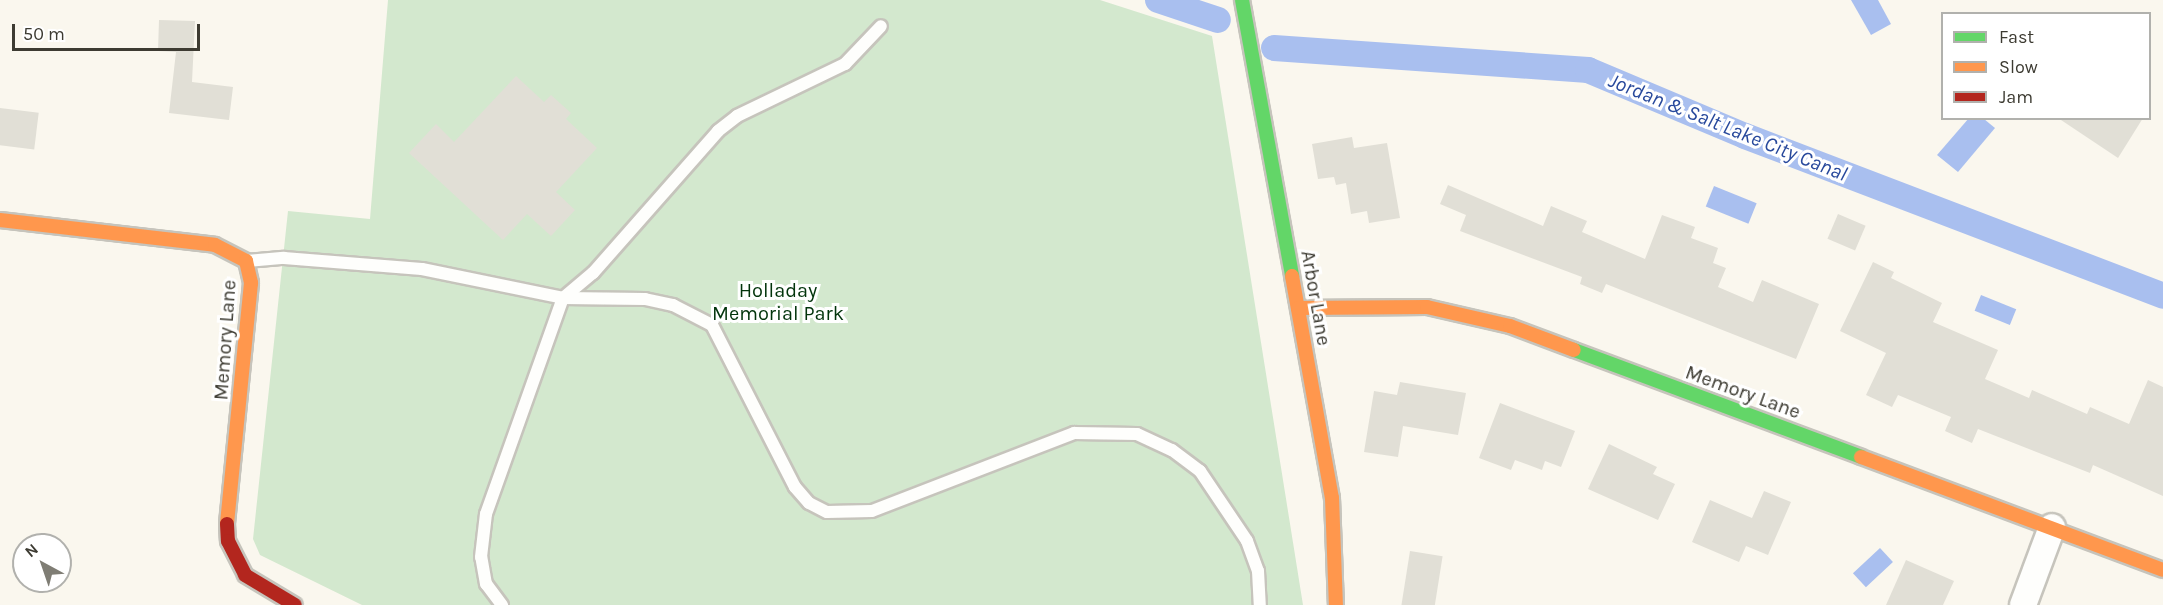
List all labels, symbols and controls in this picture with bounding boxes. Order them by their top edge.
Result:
scale bar [15,12,202,50]
legend [1941,12,2151,120]
text: 50 m [23,23,65,45]
text: Fast [1999,26,2034,48]
text: Slow [1999,56,2038,78]
water label: Jordan & Salt Lake City Canal [1605,67,1851,187]
text: Jam [1999,86,2033,108]
street label: Arbor Lane [1296,249,1336,347]
street label: Memory Lane [209,279,241,401]
park label: Holladay Memorial Park [712,279,844,326]
street label: Memory Lane [1682,360,1804,424]
north arrow [12,533,72,593]
text: N [21,539,42,561]

